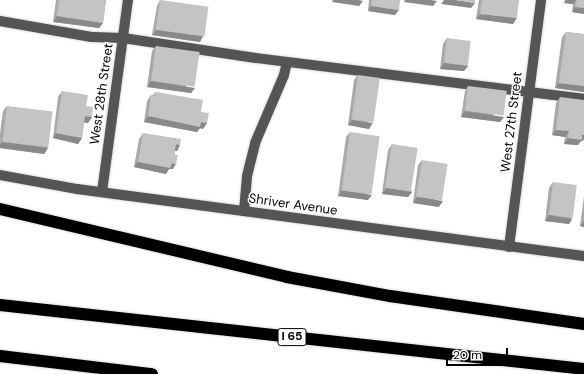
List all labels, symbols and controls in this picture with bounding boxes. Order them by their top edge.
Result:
street label: West 28th Street [87,42,117,146]
street label: West 27th Street [498,71,526,173]
street label: Shriver Avenue [248,191,338,219]
road number: I 65 [277,327,307,347]
scale bar [448,340,510,366]
text: 20 m [453,347,482,363]

